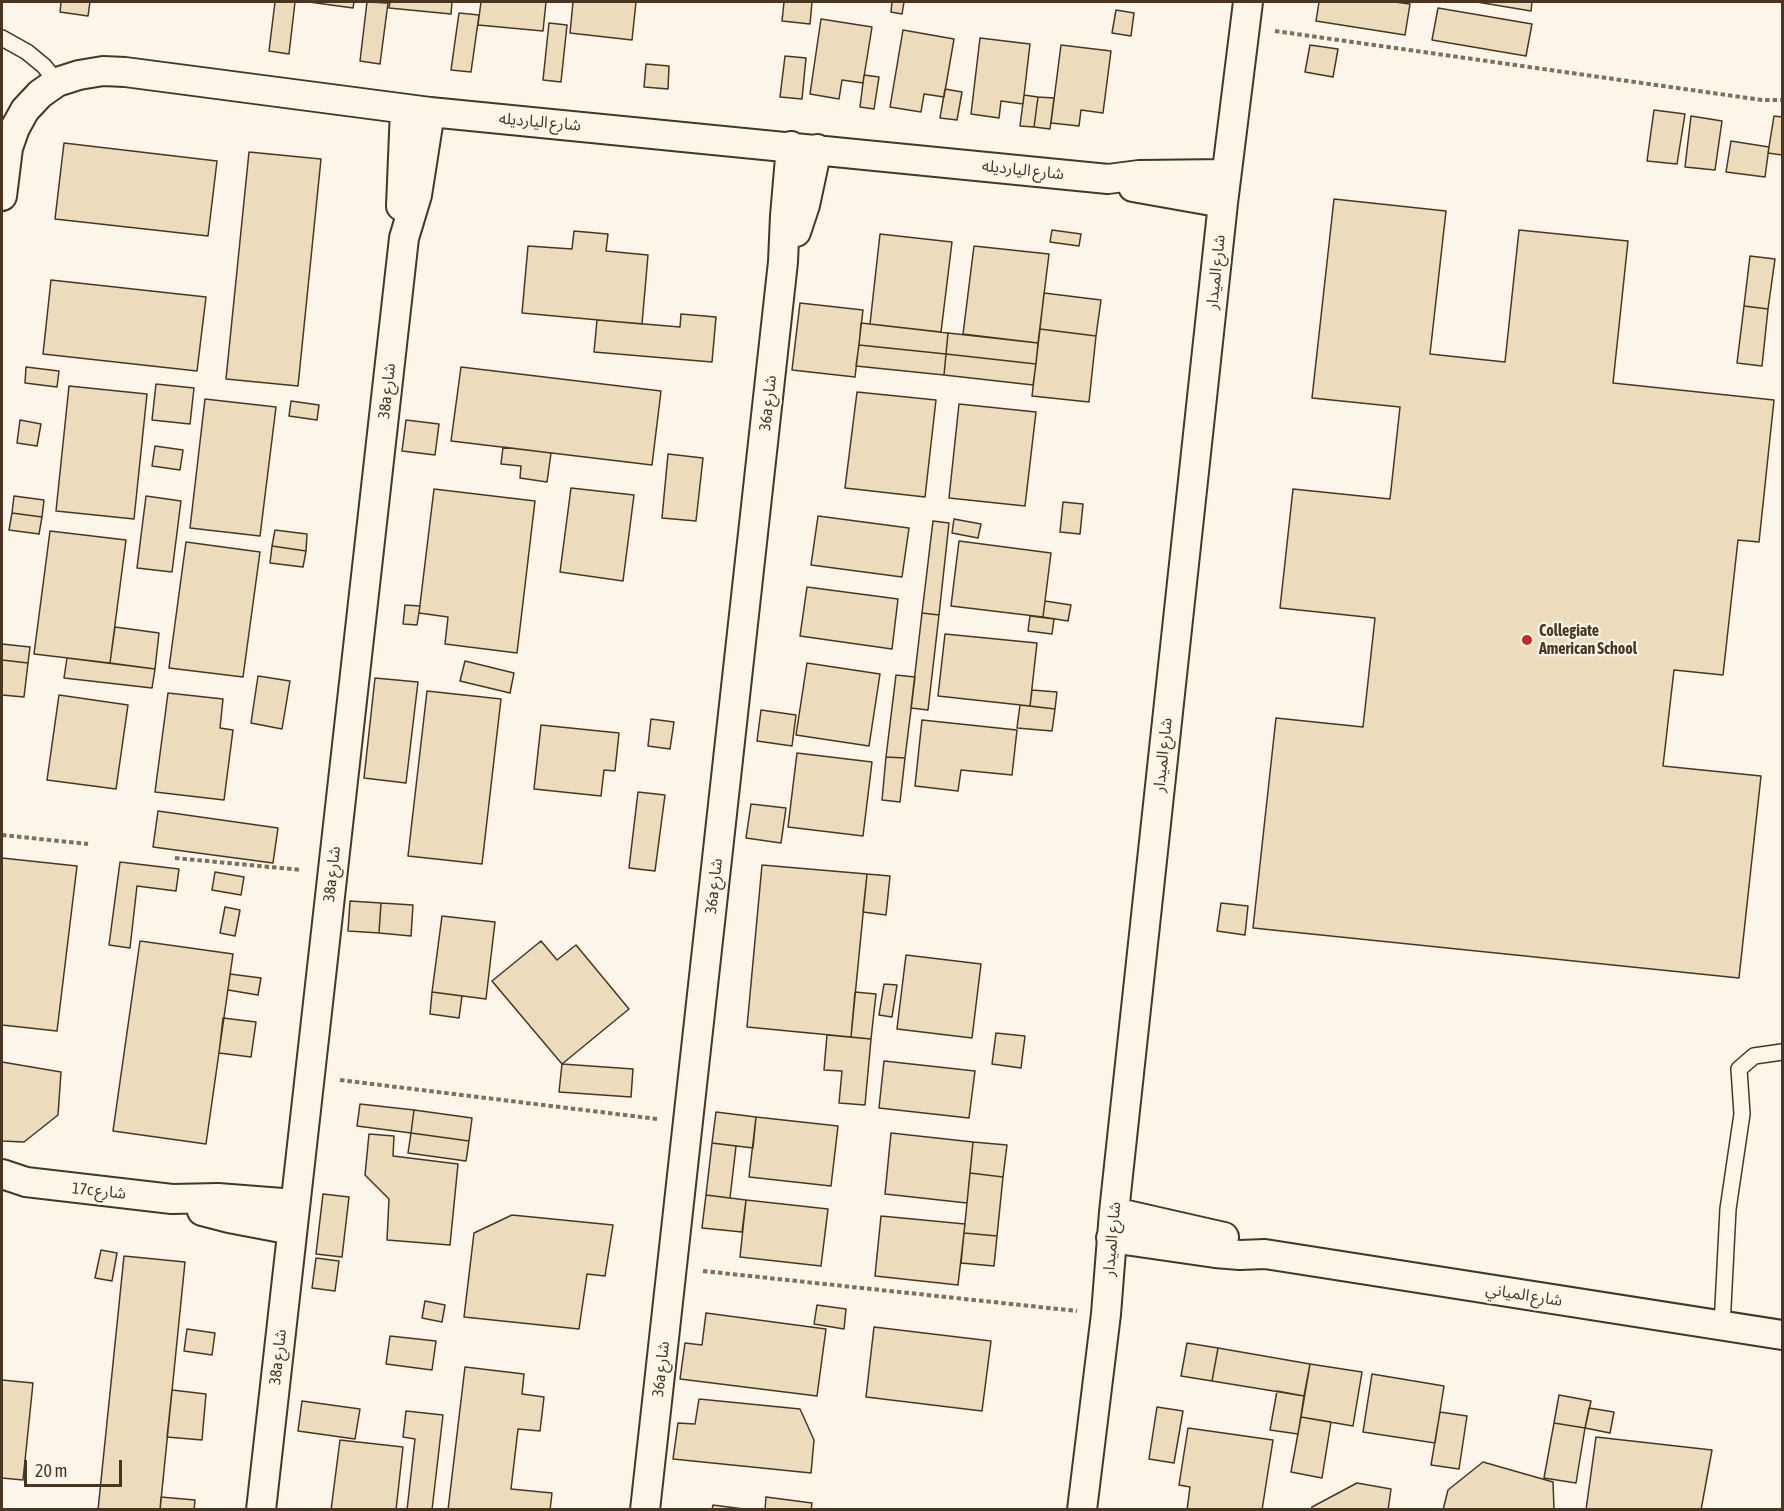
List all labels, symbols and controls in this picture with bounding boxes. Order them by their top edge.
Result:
street label: شارع اليارديله [498,109,582,135]
street label: شارع اليارديله [981,156,1065,184]
street label: شارع الميدار [1203,234,1229,310]
street label: 38a شارع [375,362,399,420]
street label: 36a شارع [756,374,780,432]
place label: Collegiate American School [1539,621,1637,659]
marker: Collegiate American School [1520,633,1534,647]
street label: شارع الميدار [1150,717,1176,793]
street label: 38a شارع [320,845,344,903]
street label: 36a شارع [702,857,726,915]
street label: 17c شارع [71,1179,127,1203]
street label: شارع الميدار [1099,1201,1125,1277]
street label: شارع المياني [1484,1279,1564,1311]
street label: 38a شارع [266,1328,290,1386]
street label: 36a شارع [649,1340,673,1398]
scale bar [27,1448,124,1486]
text: 20 m [35,1460,67,1481]

